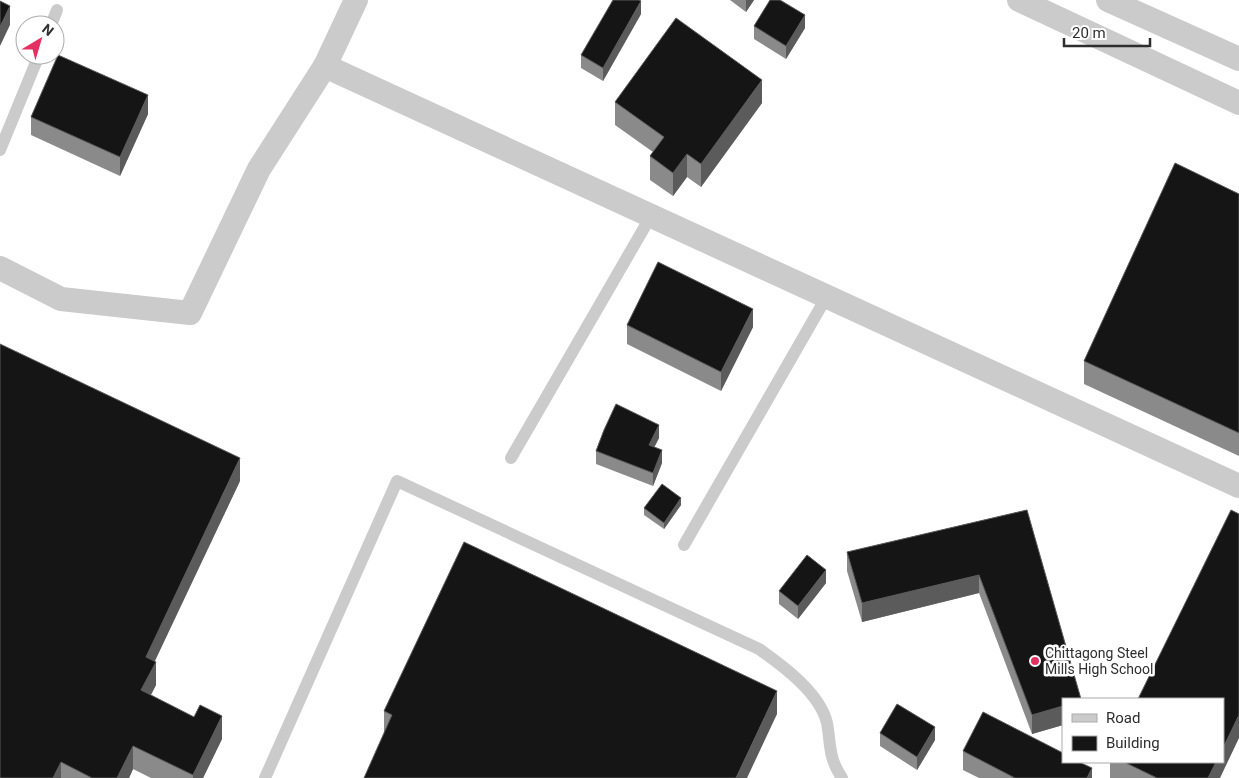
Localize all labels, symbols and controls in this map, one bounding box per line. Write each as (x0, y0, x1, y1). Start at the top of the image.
north arrow (15, 15, 65, 65)
scale bar (1064, 15, 1150, 47)
text: N (39, 20, 57, 39)
text: 20 m (1072, 24, 1106, 42)
place label: Chittagong Steel Mills High School (1045, 645, 1153, 677)
marker: Chittagong Steel Mills High School (1029, 655, 1041, 667)
legend (1062, 698, 1224, 763)
text: Road (1106, 709, 1140, 727)
text: Building (1106, 734, 1160, 752)

